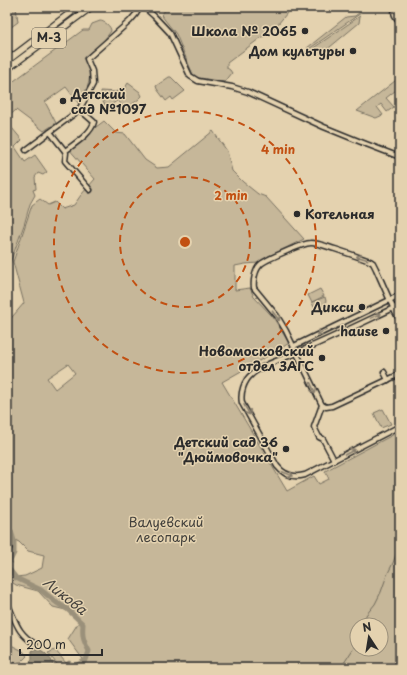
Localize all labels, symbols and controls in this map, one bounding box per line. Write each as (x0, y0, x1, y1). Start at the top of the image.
place label: Школа № 2065 (191, 21, 297, 40)
marker: Школа № 2065 (300, 26, 310, 36)
road number: М-3 (32, 28, 66, 48)
place label: Дом культуры (248, 41, 345, 60)
marker: Дом культуры (348, 46, 358, 56)
place label: Детский сад №1097 (70, 84, 147, 118)
marker: Детский сад №1097 (58, 96, 68, 106)
text: 4 min (261, 140, 295, 158)
text: 2 min (214, 186, 248, 204)
place label: Котельная (305, 204, 375, 223)
marker: Котельная (292, 209, 302, 219)
centre of rings (178, 235, 192, 249)
one-way arrow (356, 254, 368, 262)
place label: Дикси (311, 297, 354, 316)
marker: Дикси (357, 302, 367, 312)
one-way arrow (272, 310, 280, 321)
one-way arrow (369, 312, 381, 319)
place label: hause (340, 321, 378, 340)
marker: hause (381, 326, 391, 336)
one-way arrow (316, 329, 328, 336)
place label: Новомосковский отдел ЗАГС (199, 341, 314, 375)
marker: Новомосковский отдел ЗАГС (317, 353, 327, 363)
one-way arrow (310, 382, 317, 394)
one-way arrow (243, 404, 251, 416)
place label: Детский сад 36 "Дюймовочка" (173, 432, 278, 466)
marker: Детский сад 36 "Дюймовочка" (281, 444, 291, 454)
one-way arrow (344, 447, 356, 455)
one-way arrow (282, 470, 294, 478)
park label: Валуевский лесопарк (129, 512, 203, 546)
water label: Ликова (39, 572, 93, 620)
north arrow (349, 617, 389, 657)
text: N (361, 617, 373, 636)
scale bar (20, 631, 102, 657)
text: 200 m (26, 635, 66, 653)

